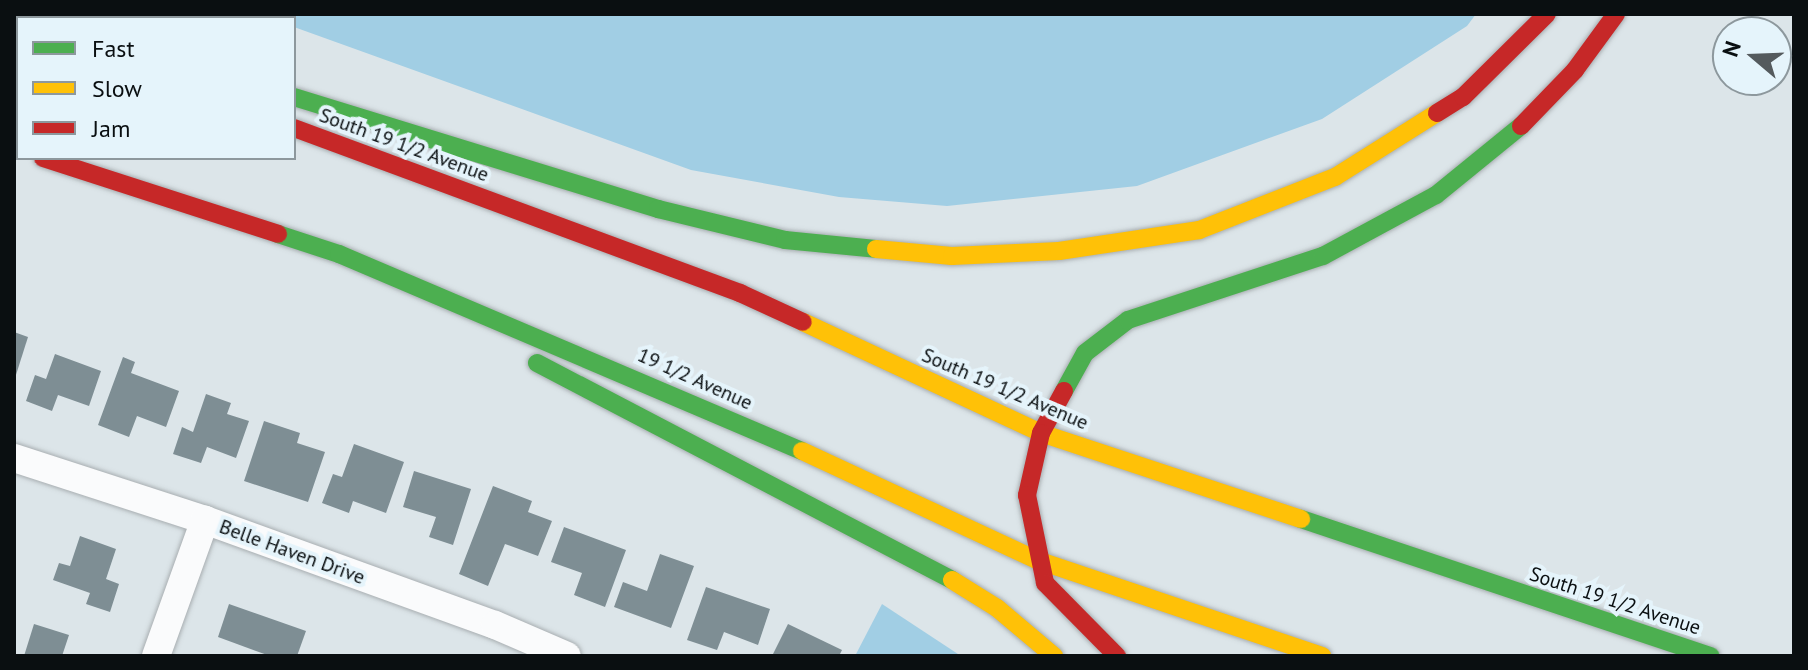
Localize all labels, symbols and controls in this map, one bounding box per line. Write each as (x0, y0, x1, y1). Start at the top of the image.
legend (16, 16, 296, 160)
north arrow (1712, 16, 1792, 96)
text: Fast (92, 33, 135, 64)
text: N (1716, 37, 1747, 60)
text: Slow (92, 73, 142, 104)
street label: South 19 1/2 Avenue (316, 103, 492, 187)
text: Jam (92, 113, 130, 144)
street label: 19 1/2 Avenue (634, 343, 756, 415)
street label: South 19 1/2 Avenue (918, 343, 1092, 435)
street label: Belle Haven Drive (216, 515, 368, 589)
street label: South 19 1/2 Avenue (1526, 562, 1704, 640)

